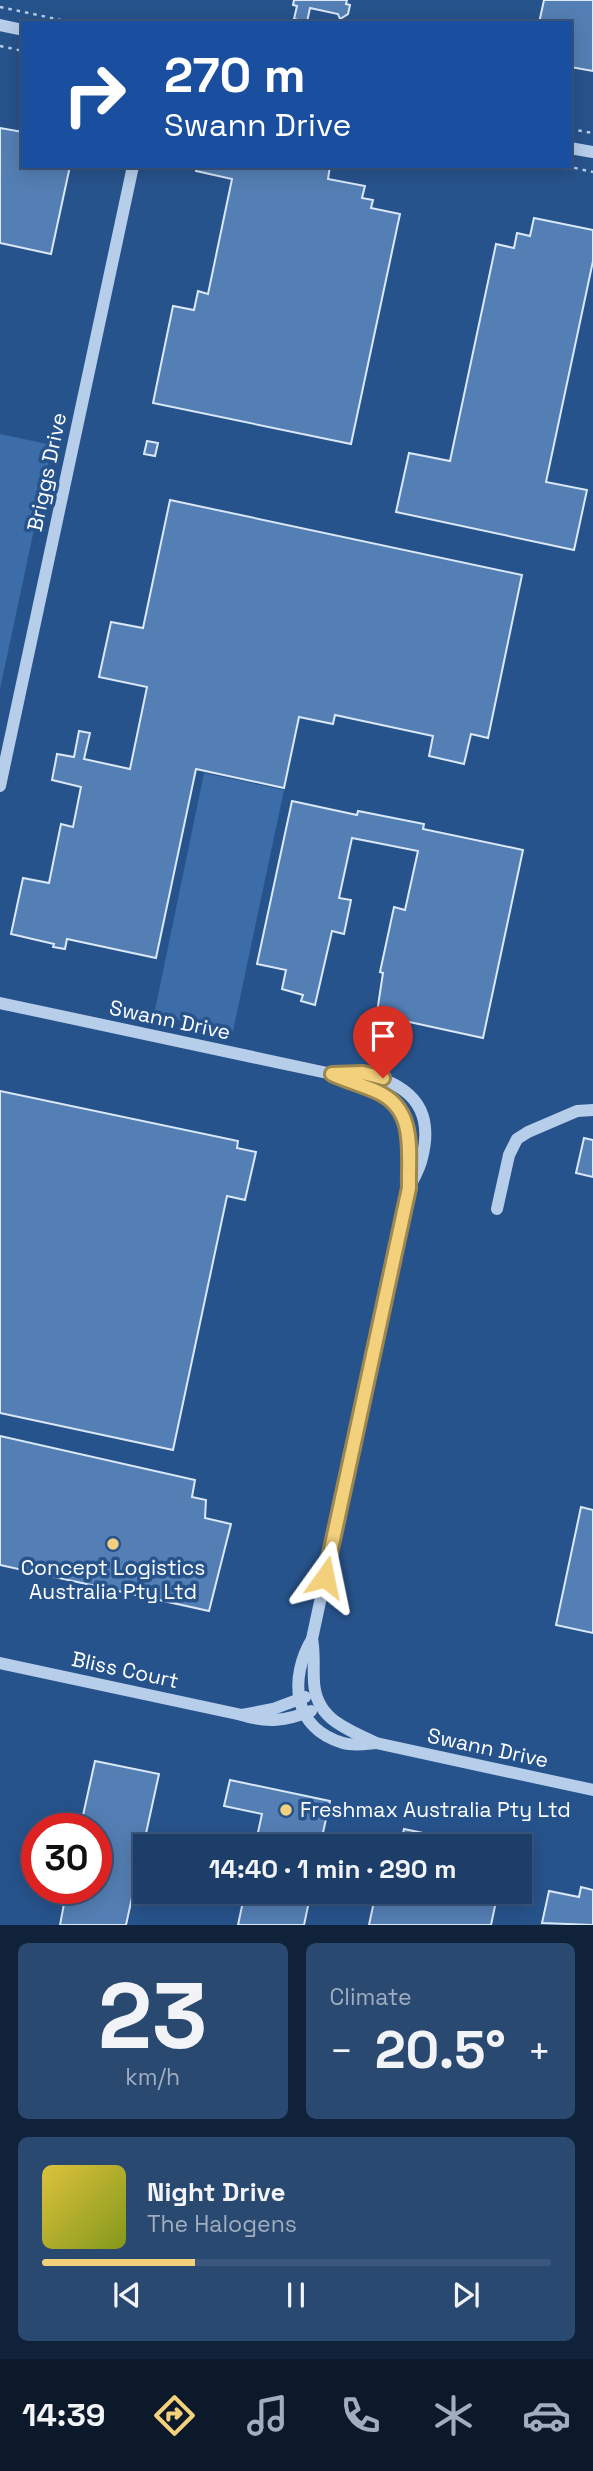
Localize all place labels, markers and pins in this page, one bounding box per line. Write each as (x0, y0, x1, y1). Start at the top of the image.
pin (353, 1006, 413, 1078)
marker: Concept Logistics Australia Pty Ltd (105, 1536, 121, 1552)
place label: Concept Logistics Australia Pty Ltd (21, 1554, 205, 1605)
place label: Freshmax Australia Pty Ltd (300, 1796, 571, 1823)
marker: Freshmax Australia Pty Ltd (278, 1802, 294, 1818)

